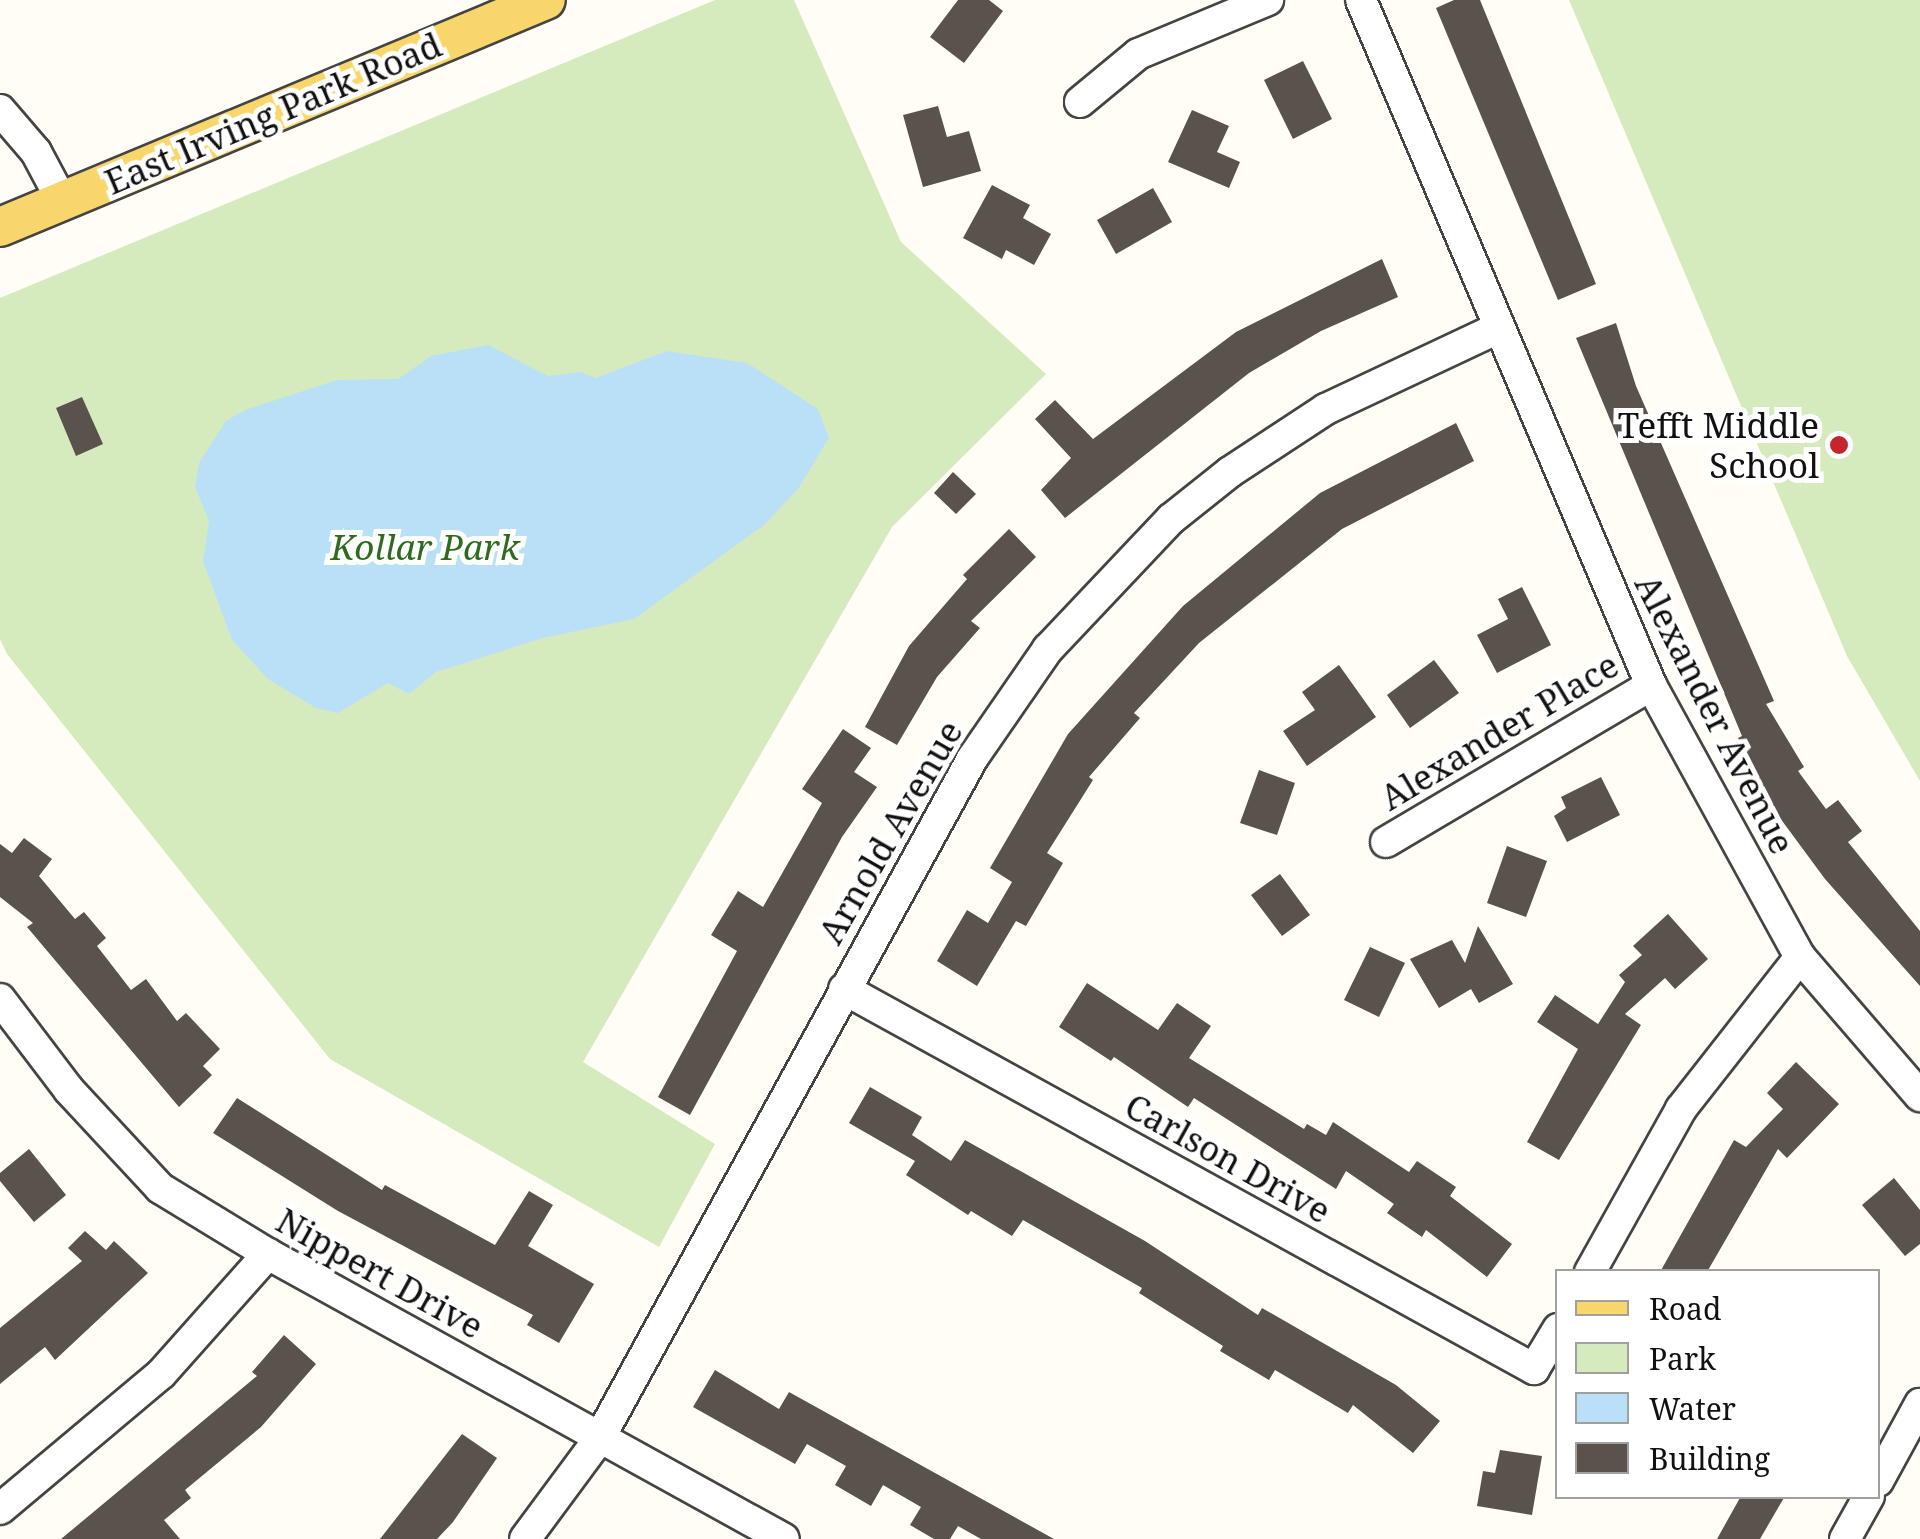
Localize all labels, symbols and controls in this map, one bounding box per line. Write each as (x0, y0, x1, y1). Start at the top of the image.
street label: East Irving Park Road (99, 23, 447, 203)
place label: Tefft Middle School (1618, 404, 1819, 486)
marker: Tefft Middle School (1828, 434, 1850, 456)
park label: Kollar Park (330, 526, 520, 568)
street label: Alexander Avenue (1626, 567, 1804, 861)
street label: Alexander Place (1372, 643, 1626, 819)
street label: Arnold Avenue (809, 713, 971, 951)
street label: Carlson Drive (1118, 1084, 1338, 1232)
street label: Nippert Drive (269, 1199, 491, 1347)
legend (1555, 1269, 1880, 1499)
text: Road (1649, 1288, 1721, 1329)
text: Park (1649, 1338, 1716, 1379)
text: Water (1649, 1388, 1736, 1429)
text: Building (1649, 1438, 1770, 1479)

